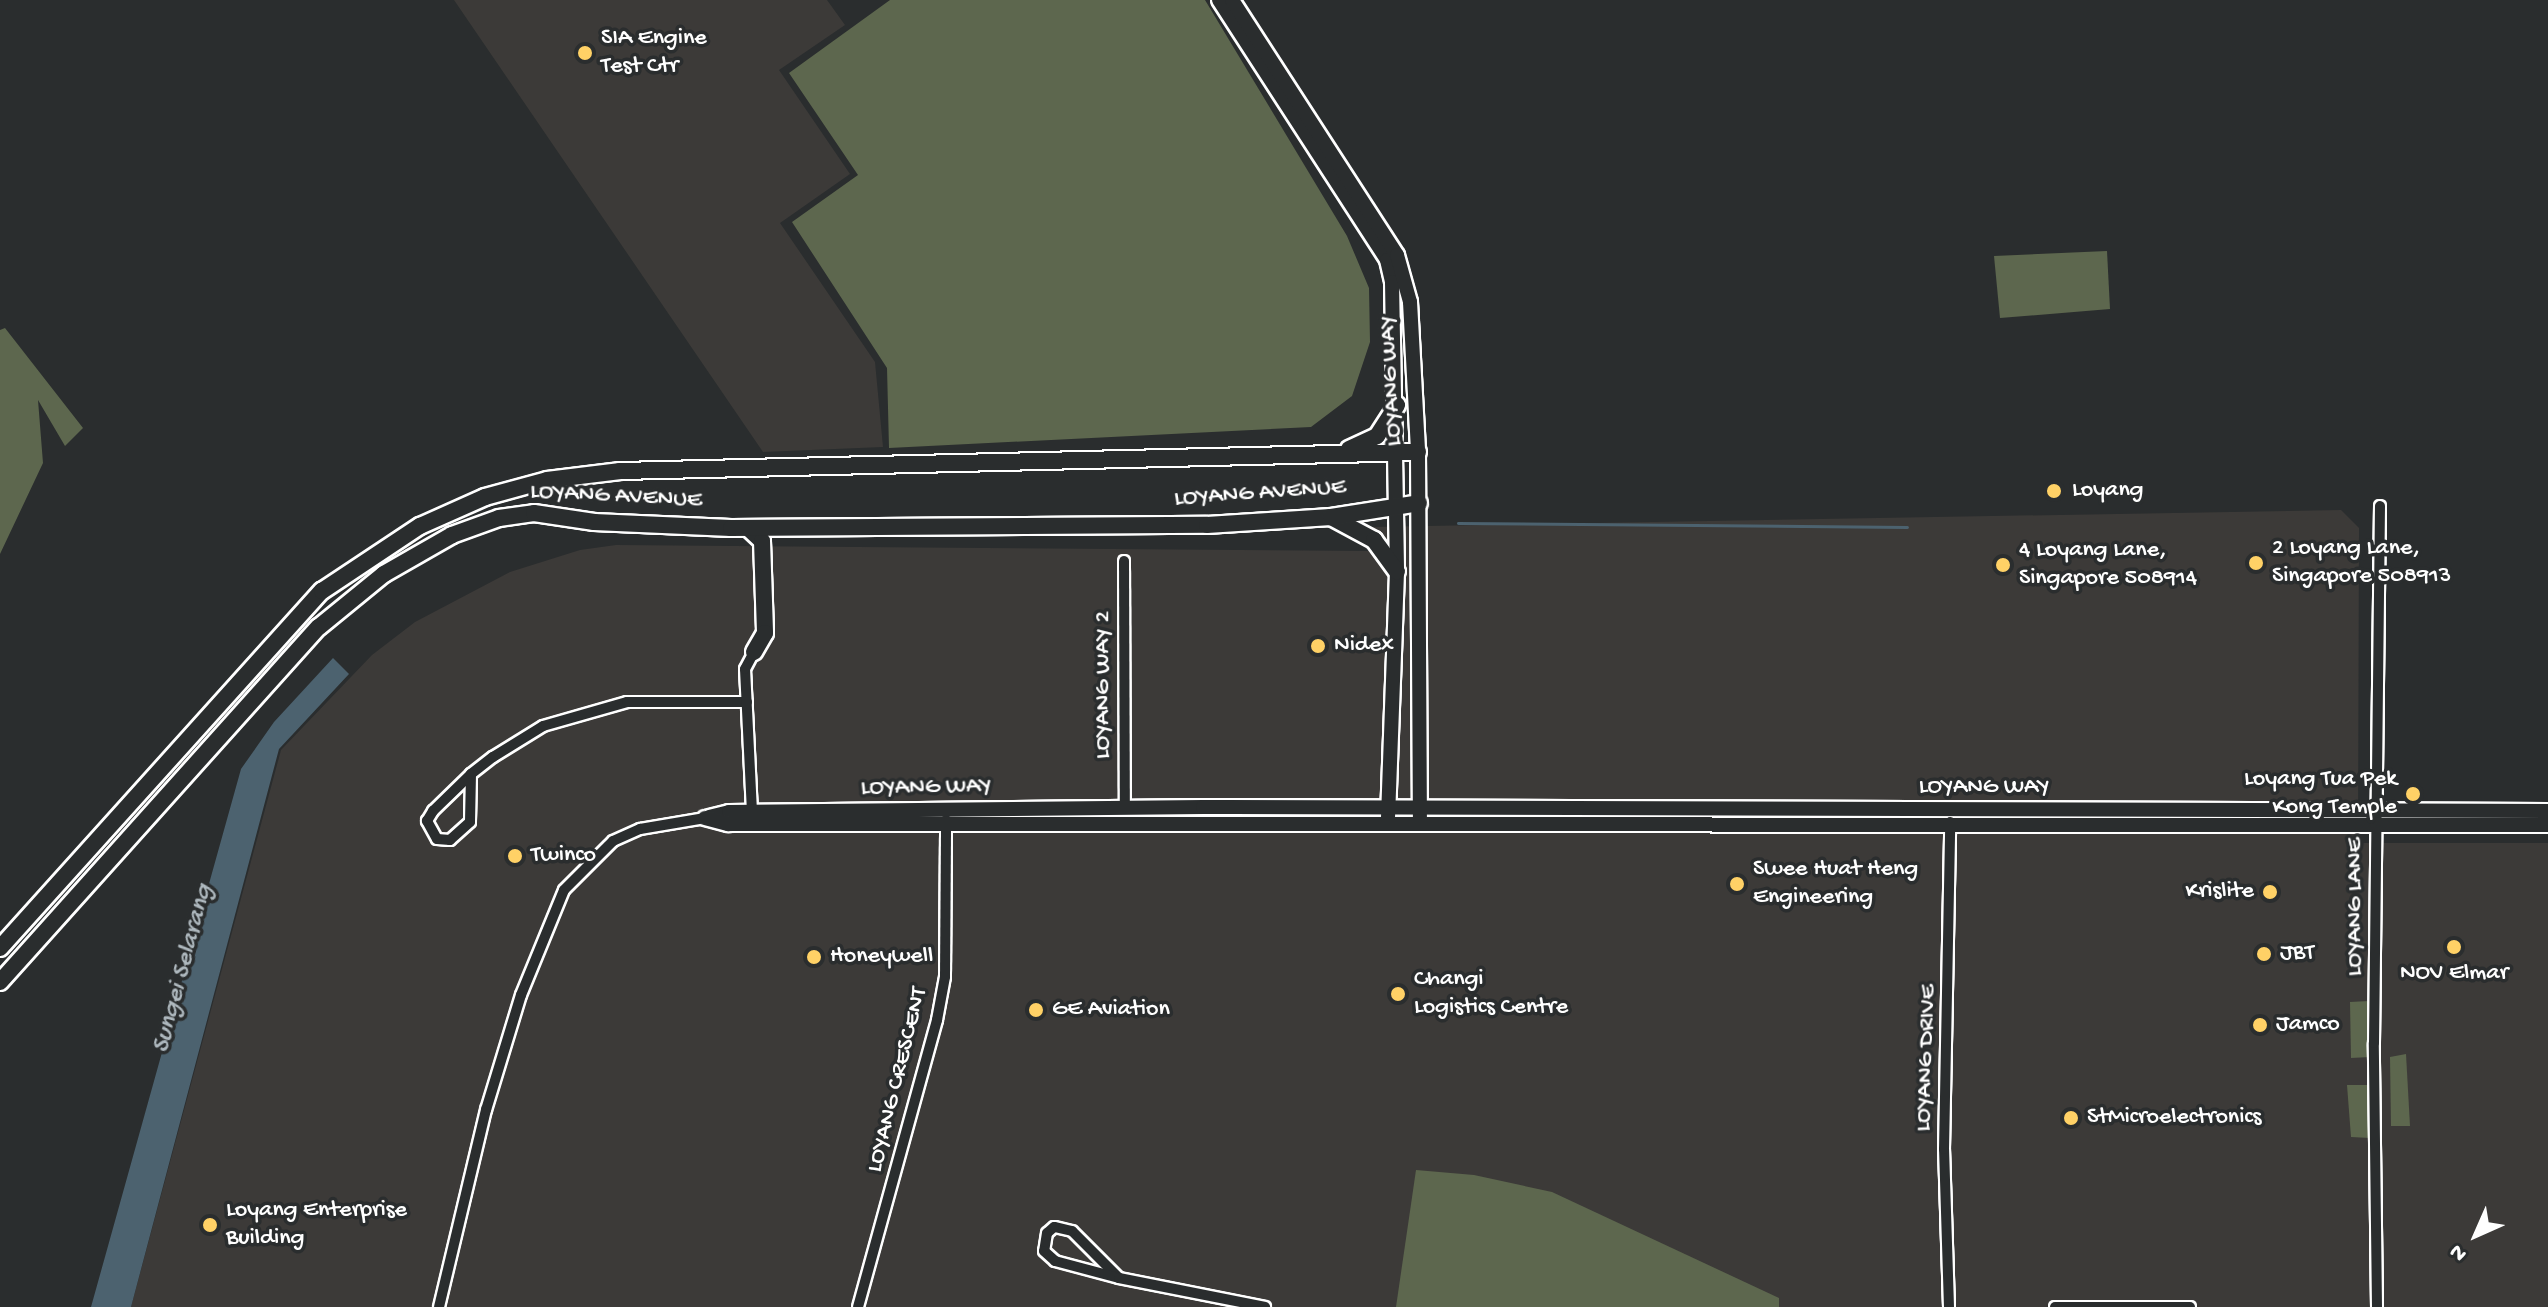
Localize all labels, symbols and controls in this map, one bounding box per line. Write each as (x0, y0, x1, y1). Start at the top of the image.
place label: SIA Engine Test Ctr (601, 25, 707, 81)
marker: SIA Engine Test Ctr (576, 44, 594, 62)
street label: LOYANG WAY (1374, 315, 1410, 447)
street label: LOYANG AVENUE (1173, 474, 1347, 514)
place label: Loyang (2072, 477, 2143, 505)
street label: LOYANG AVENUE (529, 478, 703, 516)
marker: Loyang (2043, 480, 2065, 502)
place label: 2 Loyang Lane, Singapore 508913 (2272, 535, 2451, 591)
place label: 4 Loyang Lane, Singapore 508914 (2019, 537, 2197, 593)
marker: 2 Loyang Lane, Singapore 508913 (2247, 554, 2265, 572)
marker: 4 Loyang Lane, Singapore 508914 (1994, 556, 2012, 574)
street label: LOYANG WAY 2 (1090, 611, 1118, 759)
place label: Nidex (1334, 632, 1394, 660)
marker: Nidex (1309, 637, 1327, 655)
place label: Loyang Tua Pek Kong Temple (2244, 766, 2397, 822)
street label: LOYANG WAY (860, 772, 992, 804)
street label: LOYANG WAY (1919, 774, 2049, 802)
marker: Loyang Tua Pek Kong Temple (2404, 785, 2422, 803)
street label: LOYANG LANE (2342, 838, 2370, 976)
place label: Twinco (531, 842, 596, 870)
marker: Twinco (506, 847, 524, 865)
place label: Swee Huat Heng Engineering (1753, 856, 1918, 912)
marker: Swee Huat Heng Engineering (1728, 875, 1746, 893)
place label: Krislite (2186, 878, 2254, 906)
water label: Sungei Selarang (147, 881, 221, 1057)
marker: Krislite (2261, 883, 2279, 901)
marker: NOV Elmar (2445, 938, 2463, 956)
place label: JBT (2280, 940, 2314, 968)
place label: Honeywell (830, 943, 933, 971)
marker: JBT (2255, 945, 2273, 963)
marker: Honeywell (805, 948, 823, 966)
place label: NOV Elmar (2400, 960, 2508, 988)
place label: Changi Logistics Centre (1414, 966, 1568, 1022)
street label: LOYANG DRIVE (1910, 984, 1944, 1132)
street label: LOYANG CRESCENT (861, 985, 935, 1175)
marker: Changi Logistics Centre (1389, 985, 1407, 1003)
place label: GE Aviation (1052, 996, 1170, 1024)
marker: GE Aviation (1027, 1001, 1045, 1019)
place label: Jamco (2276, 1011, 2340, 1039)
marker: Jamco (2251, 1016, 2269, 1034)
place label: StMicroelectronics (2087, 1104, 2261, 1132)
marker: StMicroelectronics (2062, 1109, 2080, 1127)
north arrow (2436, 1195, 2516, 1275)
place label: Loyang Enterprise Building (226, 1197, 407, 1253)
marker: Loyang Enterprise Building (201, 1216, 219, 1234)
text: N (2445, 1238, 2473, 1266)

